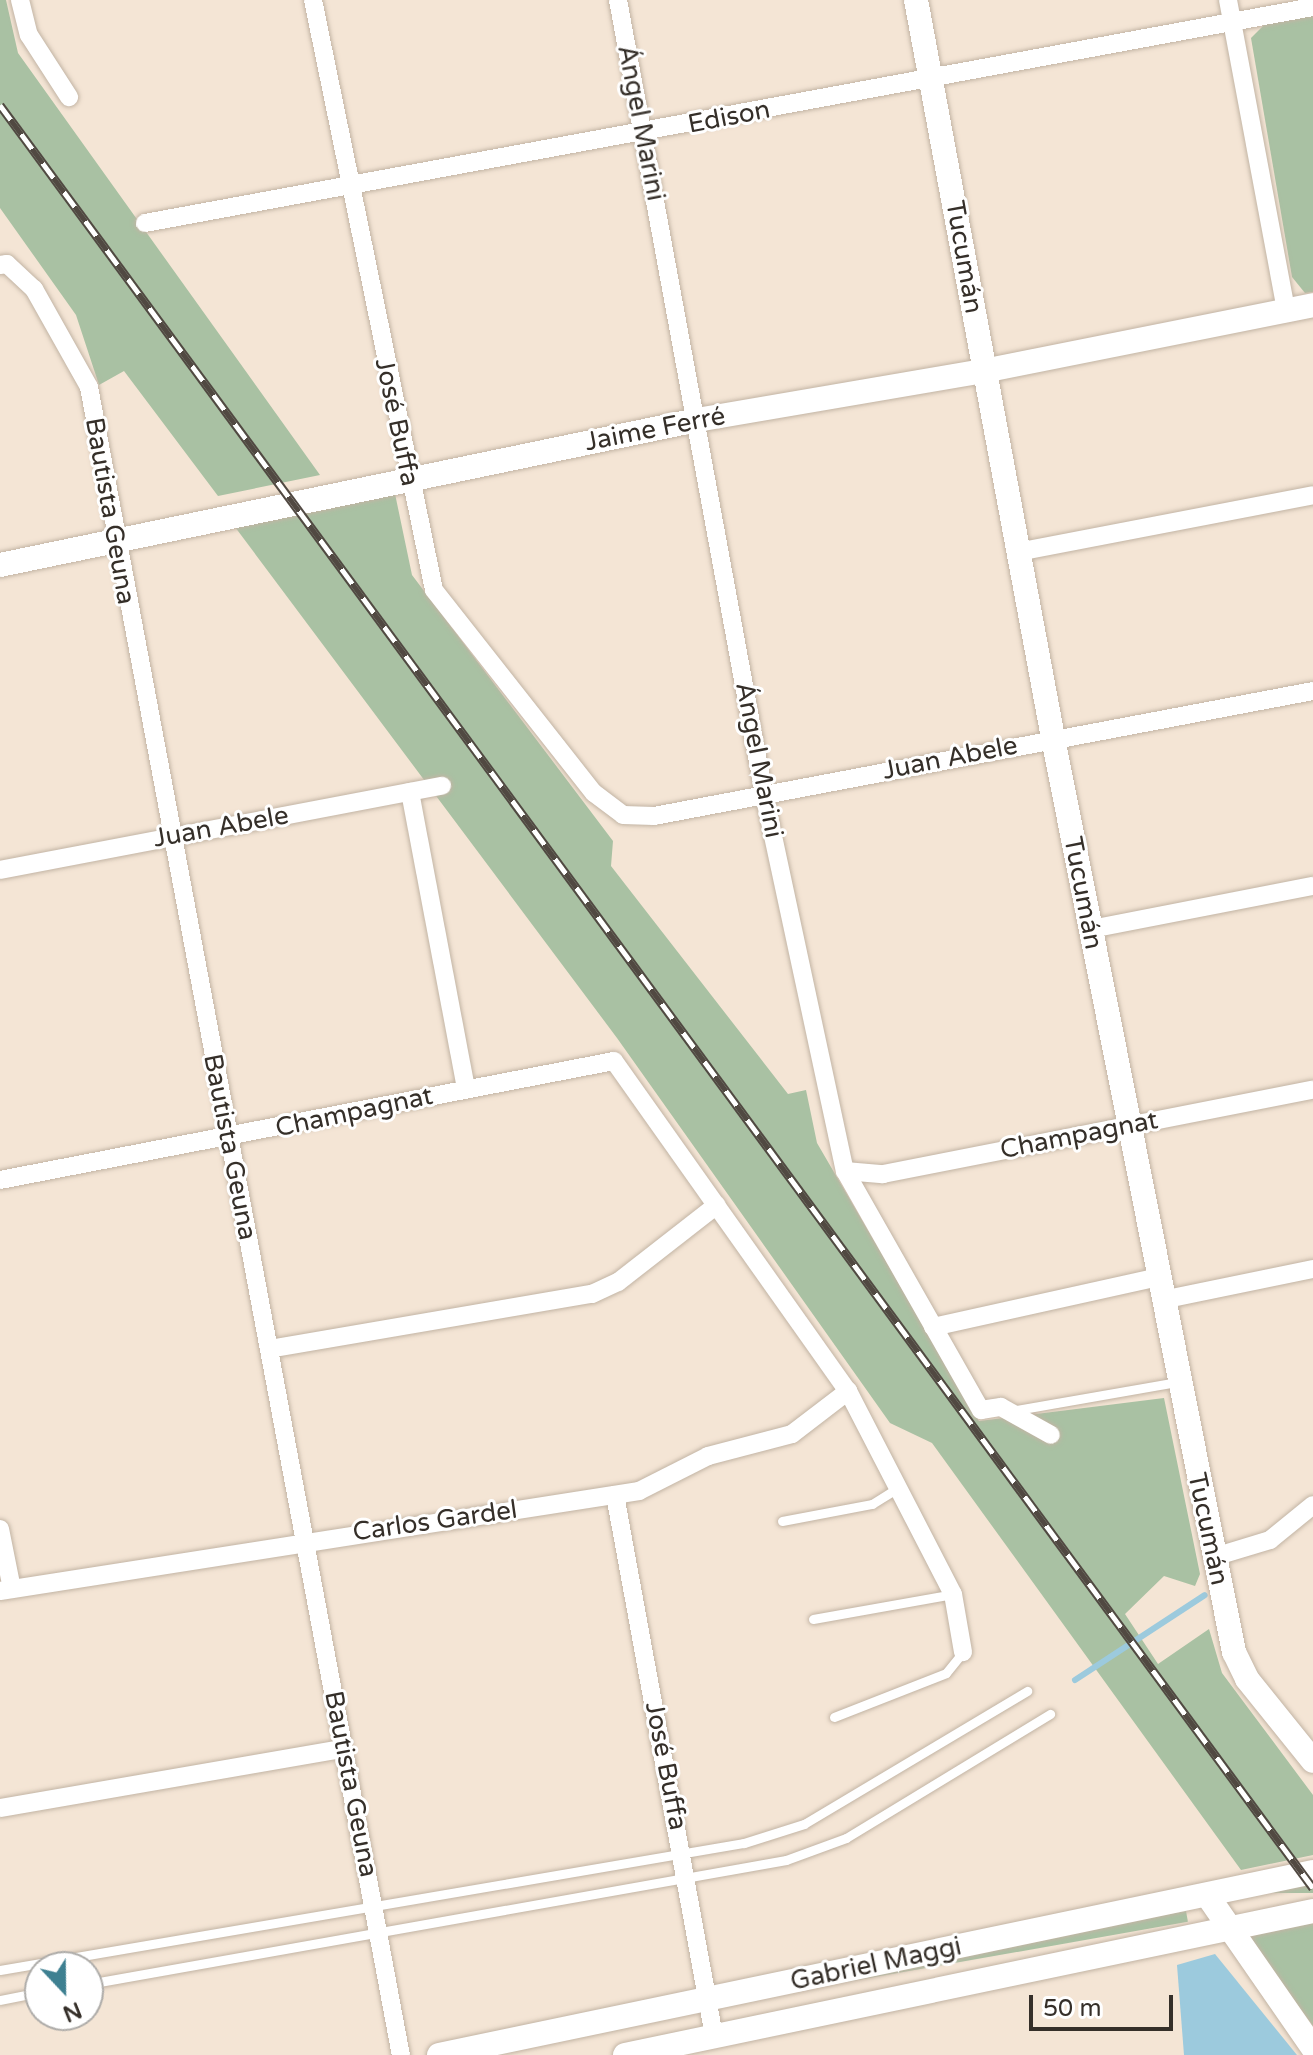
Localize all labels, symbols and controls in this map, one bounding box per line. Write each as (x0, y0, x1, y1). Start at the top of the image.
street label: Ángel Marini (611, 43, 671, 203)
street label: Edison (685, 94, 773, 140)
street label: Tucumán (939, 198, 989, 316)
street label: José Buffa (368, 355, 426, 489)
street label: Jaime Ferré (582, 400, 728, 458)
street label: Bautista Geuna (78, 415, 142, 607)
street label: Ángel Marini (729, 680, 789, 840)
street label: Juan Abele (880, 730, 1020, 786)
street label: Juan Abele (151, 800, 291, 854)
street label: Tucumán (1057, 834, 1109, 952)
street label: Bautista Geuna (197, 1051, 263, 1243)
street label: Champagnat (273, 1080, 435, 1144)
street label: Champagnat (998, 1104, 1160, 1166)
street label: Tucumán (1181, 1470, 1235, 1588)
street label: Carlos Gardel (351, 1494, 519, 1548)
street label: Bautista Geuna (318, 1688, 384, 1880)
street label: José Buffa (638, 1699, 694, 1833)
street label: Gabriel Maggi (788, 1931, 964, 1997)
north arrow (24, 1951, 104, 2031)
scale bar (1033, 1979, 1177, 2029)
text: 50 m (1043, 1994, 1101, 2023)
text: N (59, 1996, 85, 2027)

